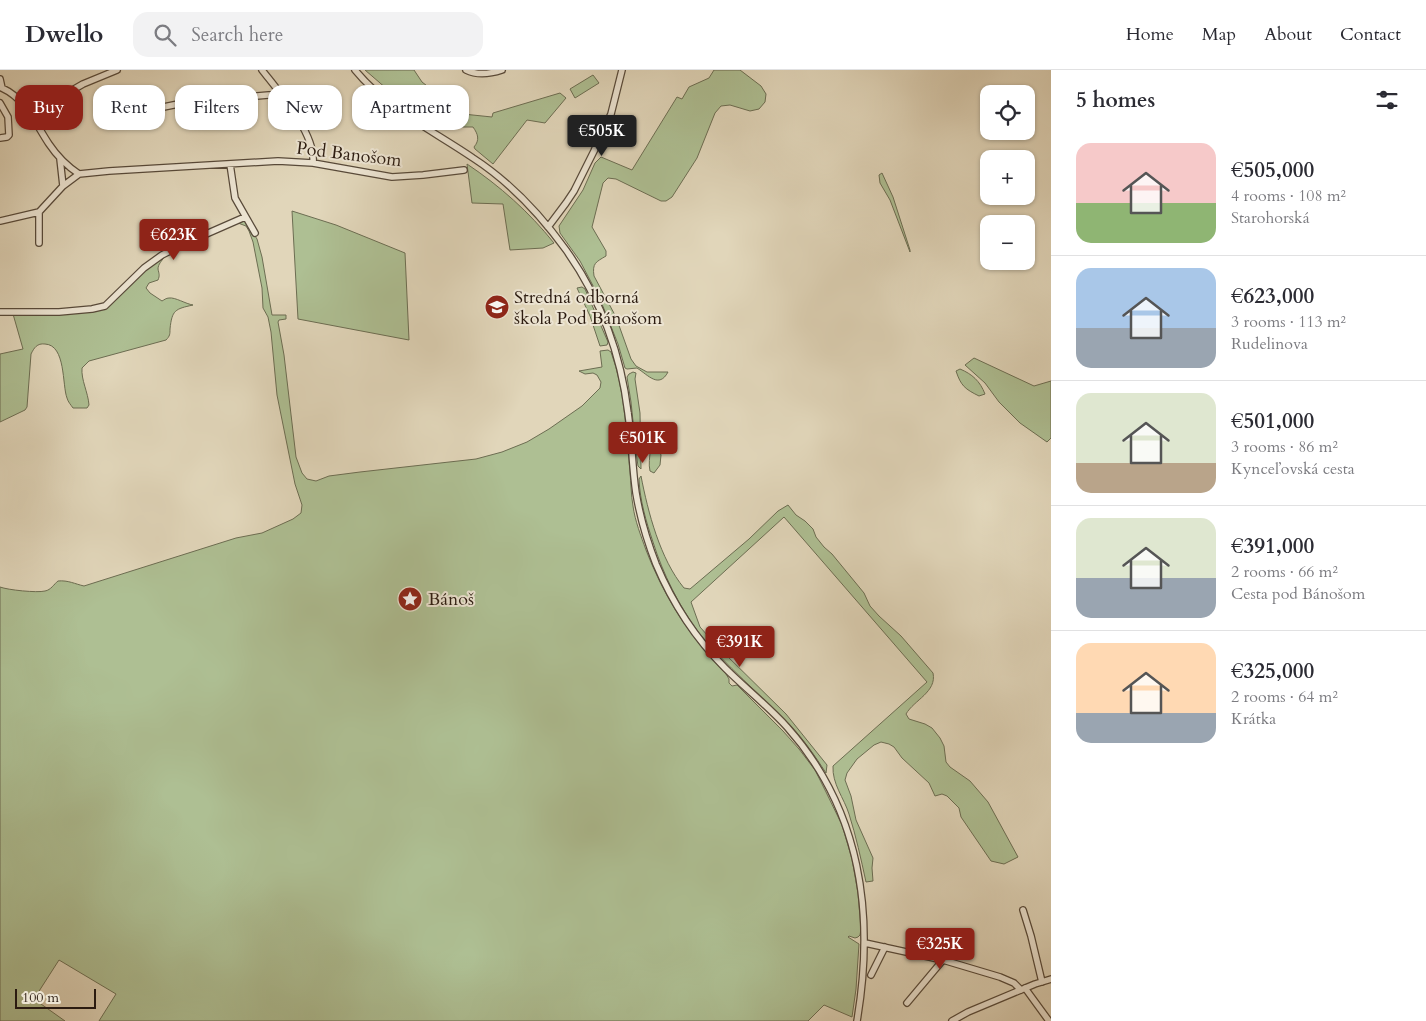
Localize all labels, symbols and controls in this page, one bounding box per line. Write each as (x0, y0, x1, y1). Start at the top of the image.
search box (133, 12, 483, 57)
text: Dwello (25, 18, 103, 51)
icon: search (151, 21, 179, 49)
text: Search here (191, 22, 283, 48)
text: Home (1126, 22, 1174, 47)
text: Map (1202, 22, 1236, 47)
text: About (1264, 22, 1312, 47)
text: Contact (1340, 22, 1401, 47)
chip: Buy (15, 85, 83, 130)
chip: Rent (93, 85, 165, 130)
chip: Filters (175, 85, 258, 130)
chip: New (268, 85, 342, 130)
chip: Apartment (352, 85, 469, 130)
map controls (980, 85, 1035, 270)
button: locate (980, 85, 1035, 140)
text: 5 homes (1076, 86, 1155, 115)
icon: filters (1373, 86, 1401, 114)
pin: €505K (567, 114, 637, 157)
text: €505K (578, 120, 626, 142)
street label: Pod Banošom (295, 136, 404, 173)
button: + (980, 150, 1035, 205)
text: €505,000 (1231, 156, 1314, 185)
icon: home (1116, 163, 1176, 223)
text: 4 rooms · 108 m² (1231, 185, 1346, 207)
text: Starohorská (1231, 207, 1310, 229)
button: − (980, 215, 1035, 270)
pin: €623K (139, 218, 209, 261)
text: €623K (150, 224, 198, 246)
text: €623,000 (1231, 282, 1314, 311)
place label: Stredná odborná škola Pod Bánošom (514, 285, 663, 331)
icon: home (1116, 288, 1176, 348)
school or university icon: Stredná odborná škola Pod Bánošom (484, 294, 510, 320)
text: 3 rooms · 113 m² (1231, 311, 1346, 333)
text: Rudelinova (1231, 333, 1308, 355)
text: €501,000 (1231, 407, 1314, 436)
icon: home (1116, 413, 1176, 473)
pin: €501K (608, 422, 678, 464)
text: €501K (619, 427, 667, 449)
text: 3 rooms · 86 m² (1231, 436, 1338, 458)
text: Kynceľovská cesta (1231, 458, 1355, 480)
text: €391,000 (1231, 532, 1314, 561)
icon: home (1116, 538, 1176, 598)
text: 2 rooms · 66 m² (1231, 561, 1338, 583)
text: Cesta pod Bánošom (1231, 583, 1365, 605)
place icon: Bánoš (397, 586, 423, 612)
place label: Bánoš (428, 587, 474, 612)
pin: €391K (705, 626, 775, 668)
text: €391K (716, 631, 764, 653)
text: €325,000 (1231, 657, 1314, 686)
icon: home (1116, 663, 1176, 723)
text: 2 rooms · 64 m² (1231, 686, 1338, 708)
text: Krátka (1231, 708, 1276, 730)
pin: €325K (905, 928, 975, 970)
text: €325K (916, 933, 964, 955)
scale bar (15, 986, 96, 1009)
text: 100 m (22, 988, 59, 1007)

